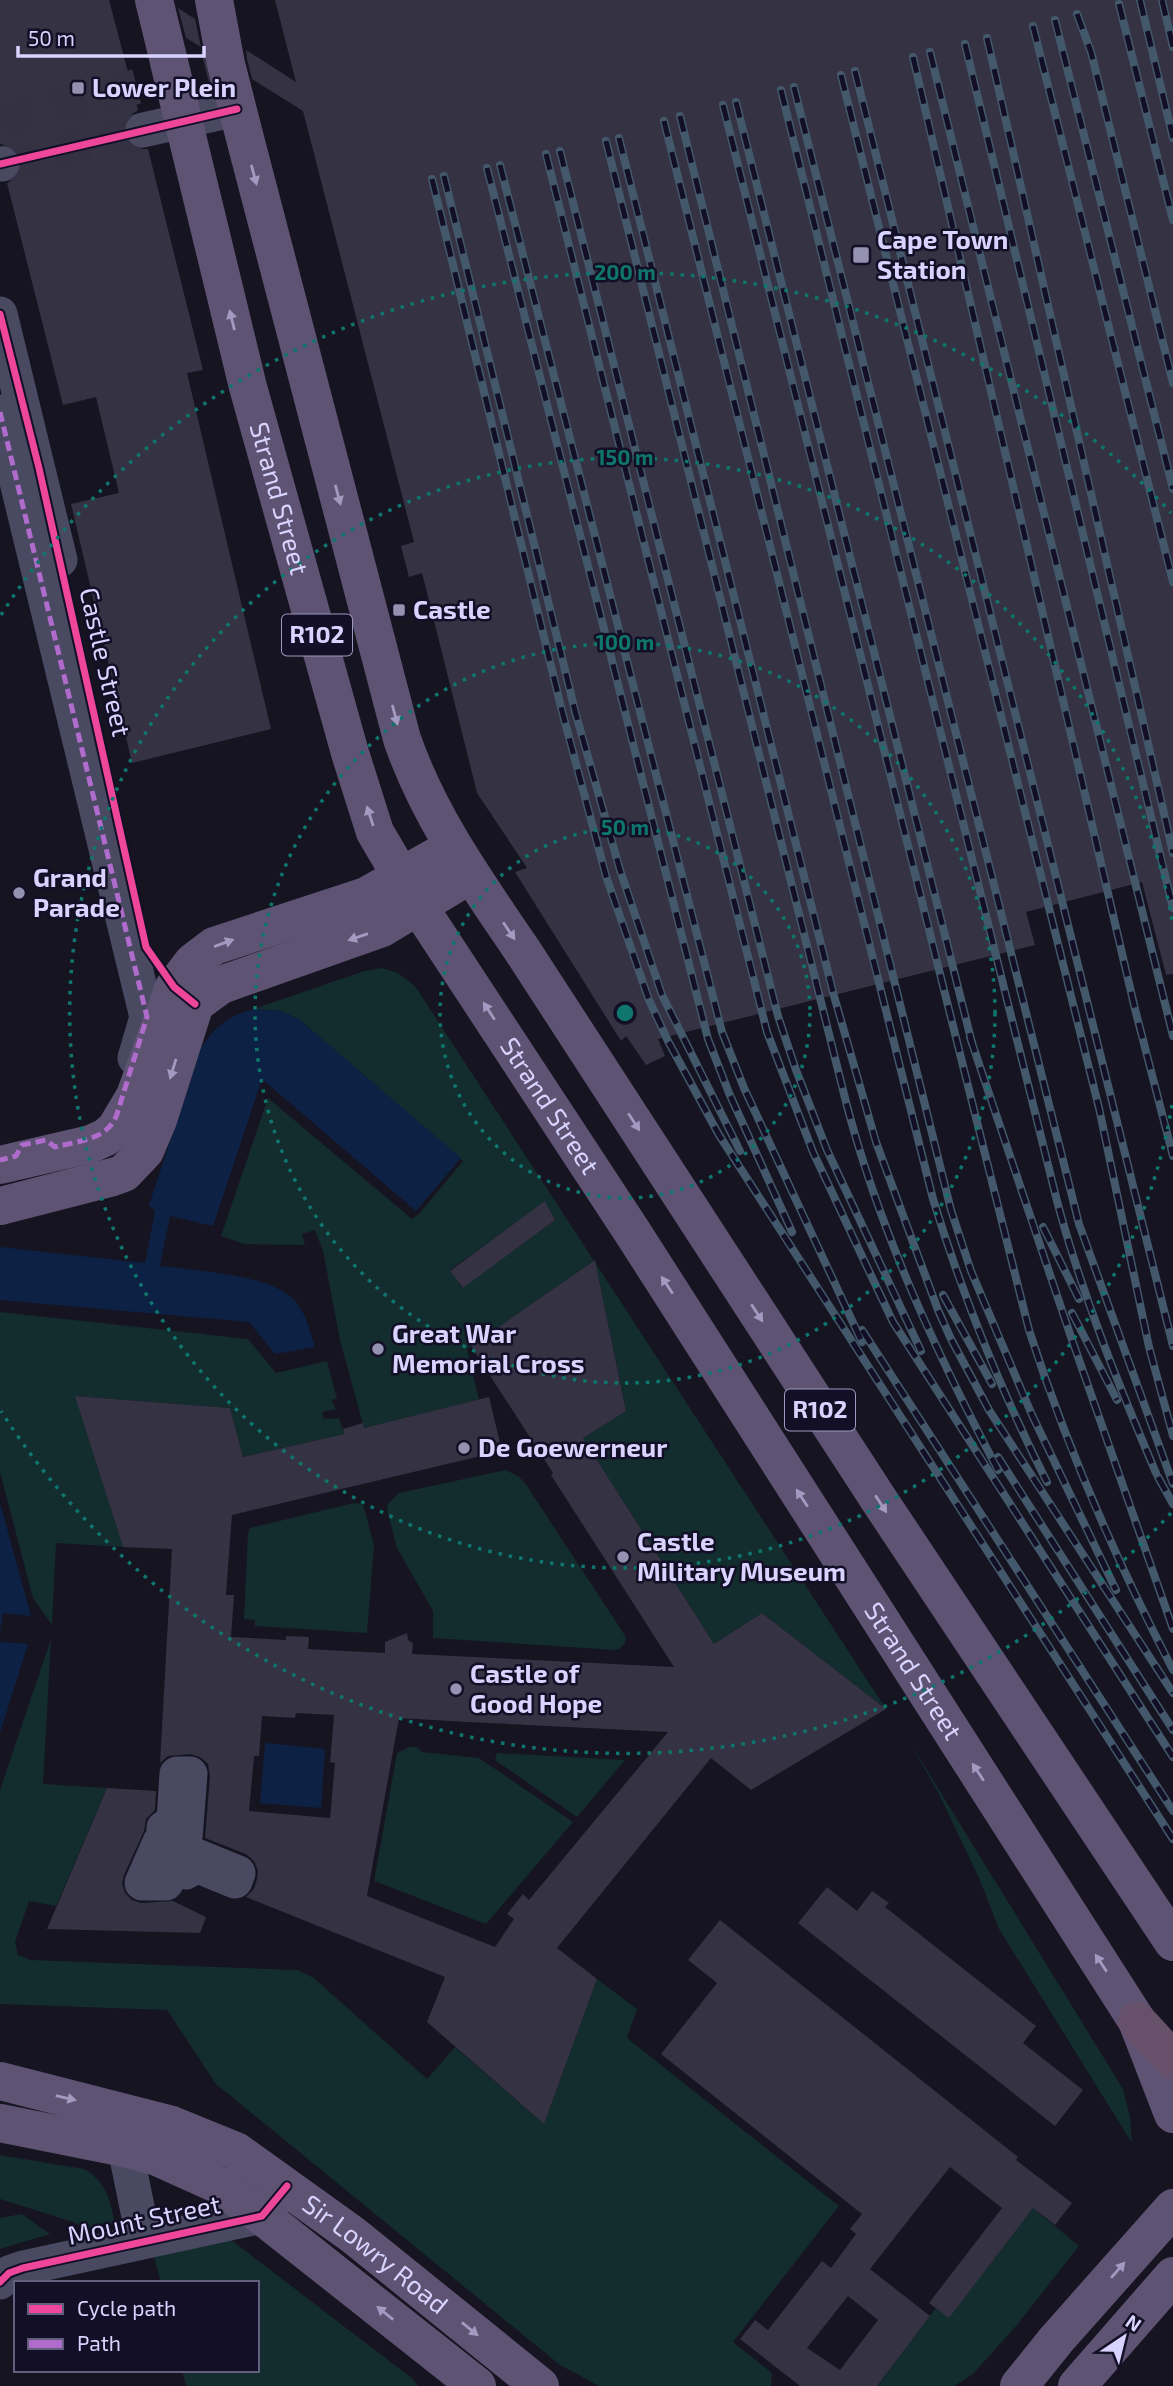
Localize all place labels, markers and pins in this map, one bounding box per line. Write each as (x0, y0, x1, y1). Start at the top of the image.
place label: Lower Plein (92, 71, 236, 102)
marker: Lower Plein (70, 80, 86, 96)
place label: Cape Town Station (877, 223, 1008, 284)
marker: Cape Town Station (851, 245, 871, 265)
place label: Castle (413, 593, 491, 624)
marker: Castle (391, 602, 407, 618)
place label: Grand Parade (33, 861, 120, 922)
marker: Grand Parade (11, 885, 27, 901)
centre of rings (613, 1001, 637, 1025)
place label: Great War Memorial Cross (392, 1317, 585, 1378)
marker: Great War Memorial Cross (370, 1341, 386, 1357)
place label: De Goewerneur (478, 1431, 667, 1462)
marker: De Goewerneur (456, 1440, 472, 1456)
place label: Castle Military Museum (637, 1525, 846, 1587)
marker: Castle Military Museum (615, 1549, 631, 1565)
place label: Castle of Good Hope (470, 1657, 602, 1718)
marker: Castle of Good Hope (448, 1681, 464, 1697)

